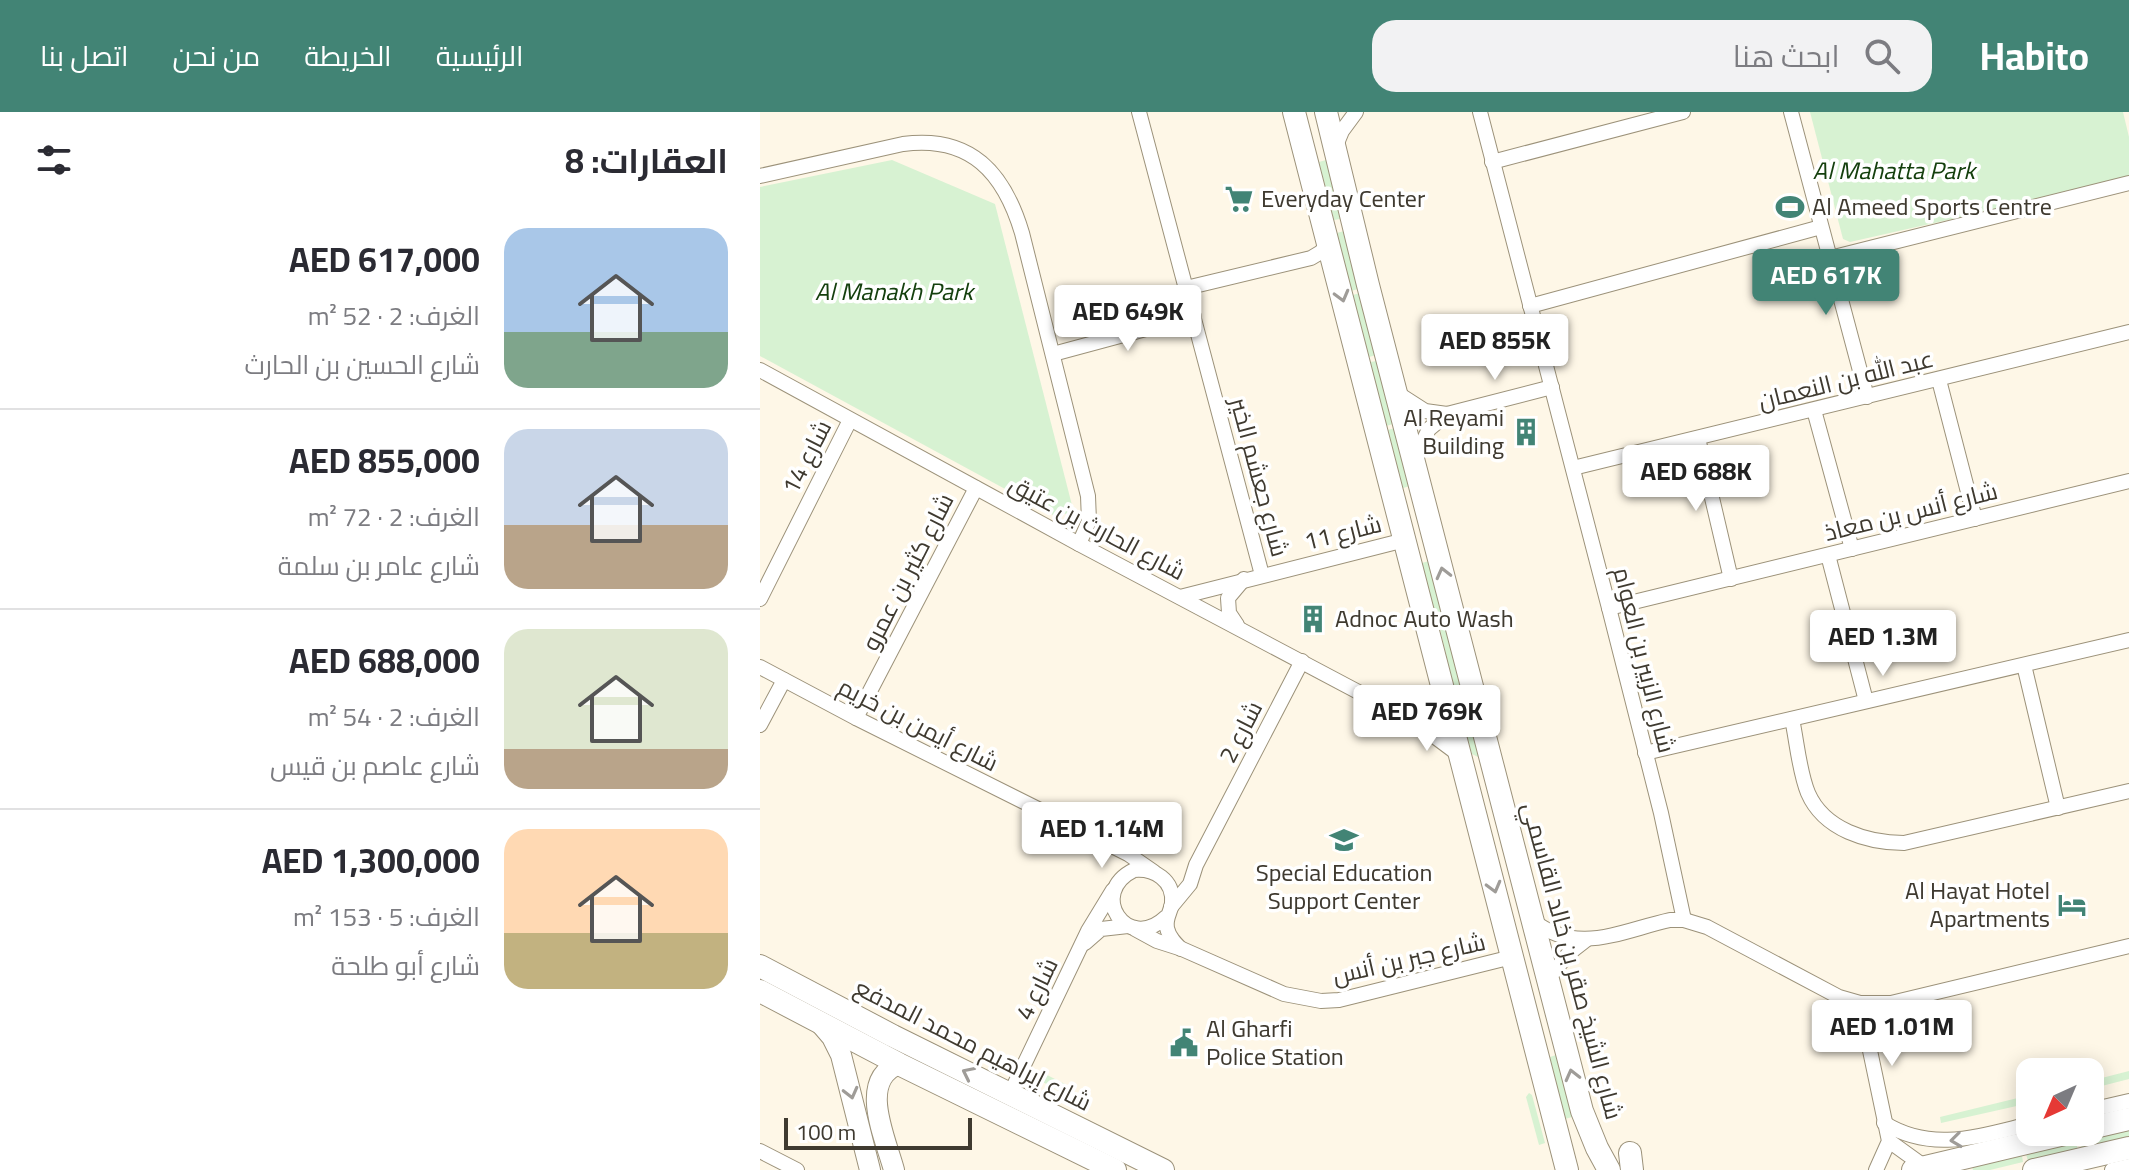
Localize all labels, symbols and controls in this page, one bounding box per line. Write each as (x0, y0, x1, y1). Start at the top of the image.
search box (1372, 20, 1932, 92)
text: Habito (1980, 20, 2089, 92)
text: ابحث هنا (1733, 28, 1840, 84)
text: اتصل بنا (40, 30, 129, 82)
text: من نحن (173, 30, 260, 82)
text: الخريطة (304, 30, 392, 82)
text: الرئيسية (436, 30, 523, 82)
icon: search (1860, 34, 1904, 78)
text: العقارات: 8 (565, 129, 728, 192)
icon: filters (32, 138, 76, 182)
park label: Al Mahatta Park (1813, 148, 1978, 193)
place label: Everyday Center (1261, 176, 1425, 221)
supermarket icon: Everyday Center (1224, 184, 1254, 214)
place label: Al Ameed Sports Centre (1812, 184, 2052, 229)
sports icon: Al Ameed Sports Centre (1775, 192, 1805, 222)
text: AED 617,000 (289, 228, 480, 291)
pin: AED 617K (1743, 249, 1909, 317)
text: AED 617K (1770, 250, 1882, 299)
icon: home (568, 260, 664, 356)
park label: Al Manakh Park (815, 269, 975, 314)
pin: AED 649K (1045, 285, 1211, 353)
text: AED 649K (1072, 286, 1184, 335)
one-way arrow (1332, 289, 1349, 302)
text: الغرف: 2 · 52 m² (308, 291, 480, 340)
pin: AED 855K (1412, 314, 1578, 382)
text: AED 855K (1439, 315, 1551, 364)
street label: عبد الله بن النعمان (1753, 336, 1938, 423)
text: شارع الحسين بن الحارث (244, 340, 480, 389)
street label: شارع جعشم الخير (1216, 390, 1302, 562)
place label: Al Reyami Building (1403, 395, 1504, 468)
street label: شارع 14 (769, 412, 844, 502)
building icon: Al Reyami Building (1511, 417, 1541, 447)
text: AED 855,000 (289, 429, 480, 492)
pin: AED 688K (1613, 445, 1779, 513)
text: AED 688K (1640, 446, 1752, 495)
icon: home (568, 461, 664, 557)
street label: شارع الحارث بن عتيق (1000, 462, 1194, 593)
street label: شارع أنس بن معاذ (1819, 468, 2003, 555)
street label: شارع كثير بن عمرو (848, 485, 967, 659)
text: الغرف: 2 · 72 m² (308, 492, 480, 541)
street label: شارع 11 (1299, 501, 1386, 564)
text: شارع عامر بن سلمة (278, 541, 480, 590)
street label: شارع الزبير بن العوام (1600, 562, 1689, 758)
one-way arrow (1436, 566, 1453, 580)
place label: Adnoc Auto Wash (1335, 596, 1514, 641)
building icon: Adnoc Auto Wash (1298, 604, 1328, 634)
pin: AED 1.3M (1800, 610, 1966, 678)
text: AED 1.3M (1828, 611, 1938, 660)
text: AED 688,000 (289, 629, 480, 692)
icon: home (568, 661, 664, 757)
street label: شارع أيمن بن خريم (830, 665, 1007, 785)
pin: AED 769K (1344, 685, 1510, 753)
text: AED 769K (1371, 686, 1483, 735)
text: الغرف: 2 · 54 m² (308, 692, 480, 741)
street label: شارع 2 (1206, 692, 1275, 771)
text: شارع عاصم بن قيس (270, 741, 480, 790)
street label: شارع الشيخ صقر بن خالد القاسمي (1508, 797, 1636, 1124)
pin: AED 1.14M (1010, 802, 1194, 870)
text: AED 1.14M (1040, 803, 1164, 852)
school or university icon: Special Education Support Center (1329, 825, 1359, 855)
text: AED 1,300,000 (262, 829, 480, 892)
place label: Special Education Support Center (1256, 850, 1432, 923)
icon: home (568, 861, 664, 957)
place label: Al Hayat Hotel Apartments (1905, 868, 2050, 941)
one-way arrow (1485, 879, 1502, 893)
hotel icon: Al Hayat Hotel Apartments (2057, 890, 2087, 920)
text: الغرف: 5 · 153 m² (293, 892, 480, 941)
street label: شارع جبر بن أنس (1328, 919, 1490, 998)
text: شارع أبو طلحة (331, 941, 480, 990)
street label: شارع 4 (1002, 950, 1071, 1028)
street label: شارع إبراهيم محمد المدفع (846, 965, 1100, 1124)
pin: AED 1.01M (1800, 1000, 1984, 1068)
text: AED 1.01M (1830, 1001, 1954, 1050)
place label: Al Gharfi Police Station (1206, 1006, 1344, 1079)
public building icon: Al Gharfi Police Station (1169, 1028, 1199, 1058)
north arrow (2016, 1058, 2104, 1146)
map controls (2016, 1058, 2104, 1146)
one-way arrow (961, 1067, 976, 1083)
one-way arrow (1565, 1068, 1582, 1082)
one-way arrow (842, 1085, 859, 1099)
text: 100 m (796, 1111, 856, 1153)
scale bar (784, 1114, 972, 1150)
one-way arrow (1949, 1131, 1963, 1148)

